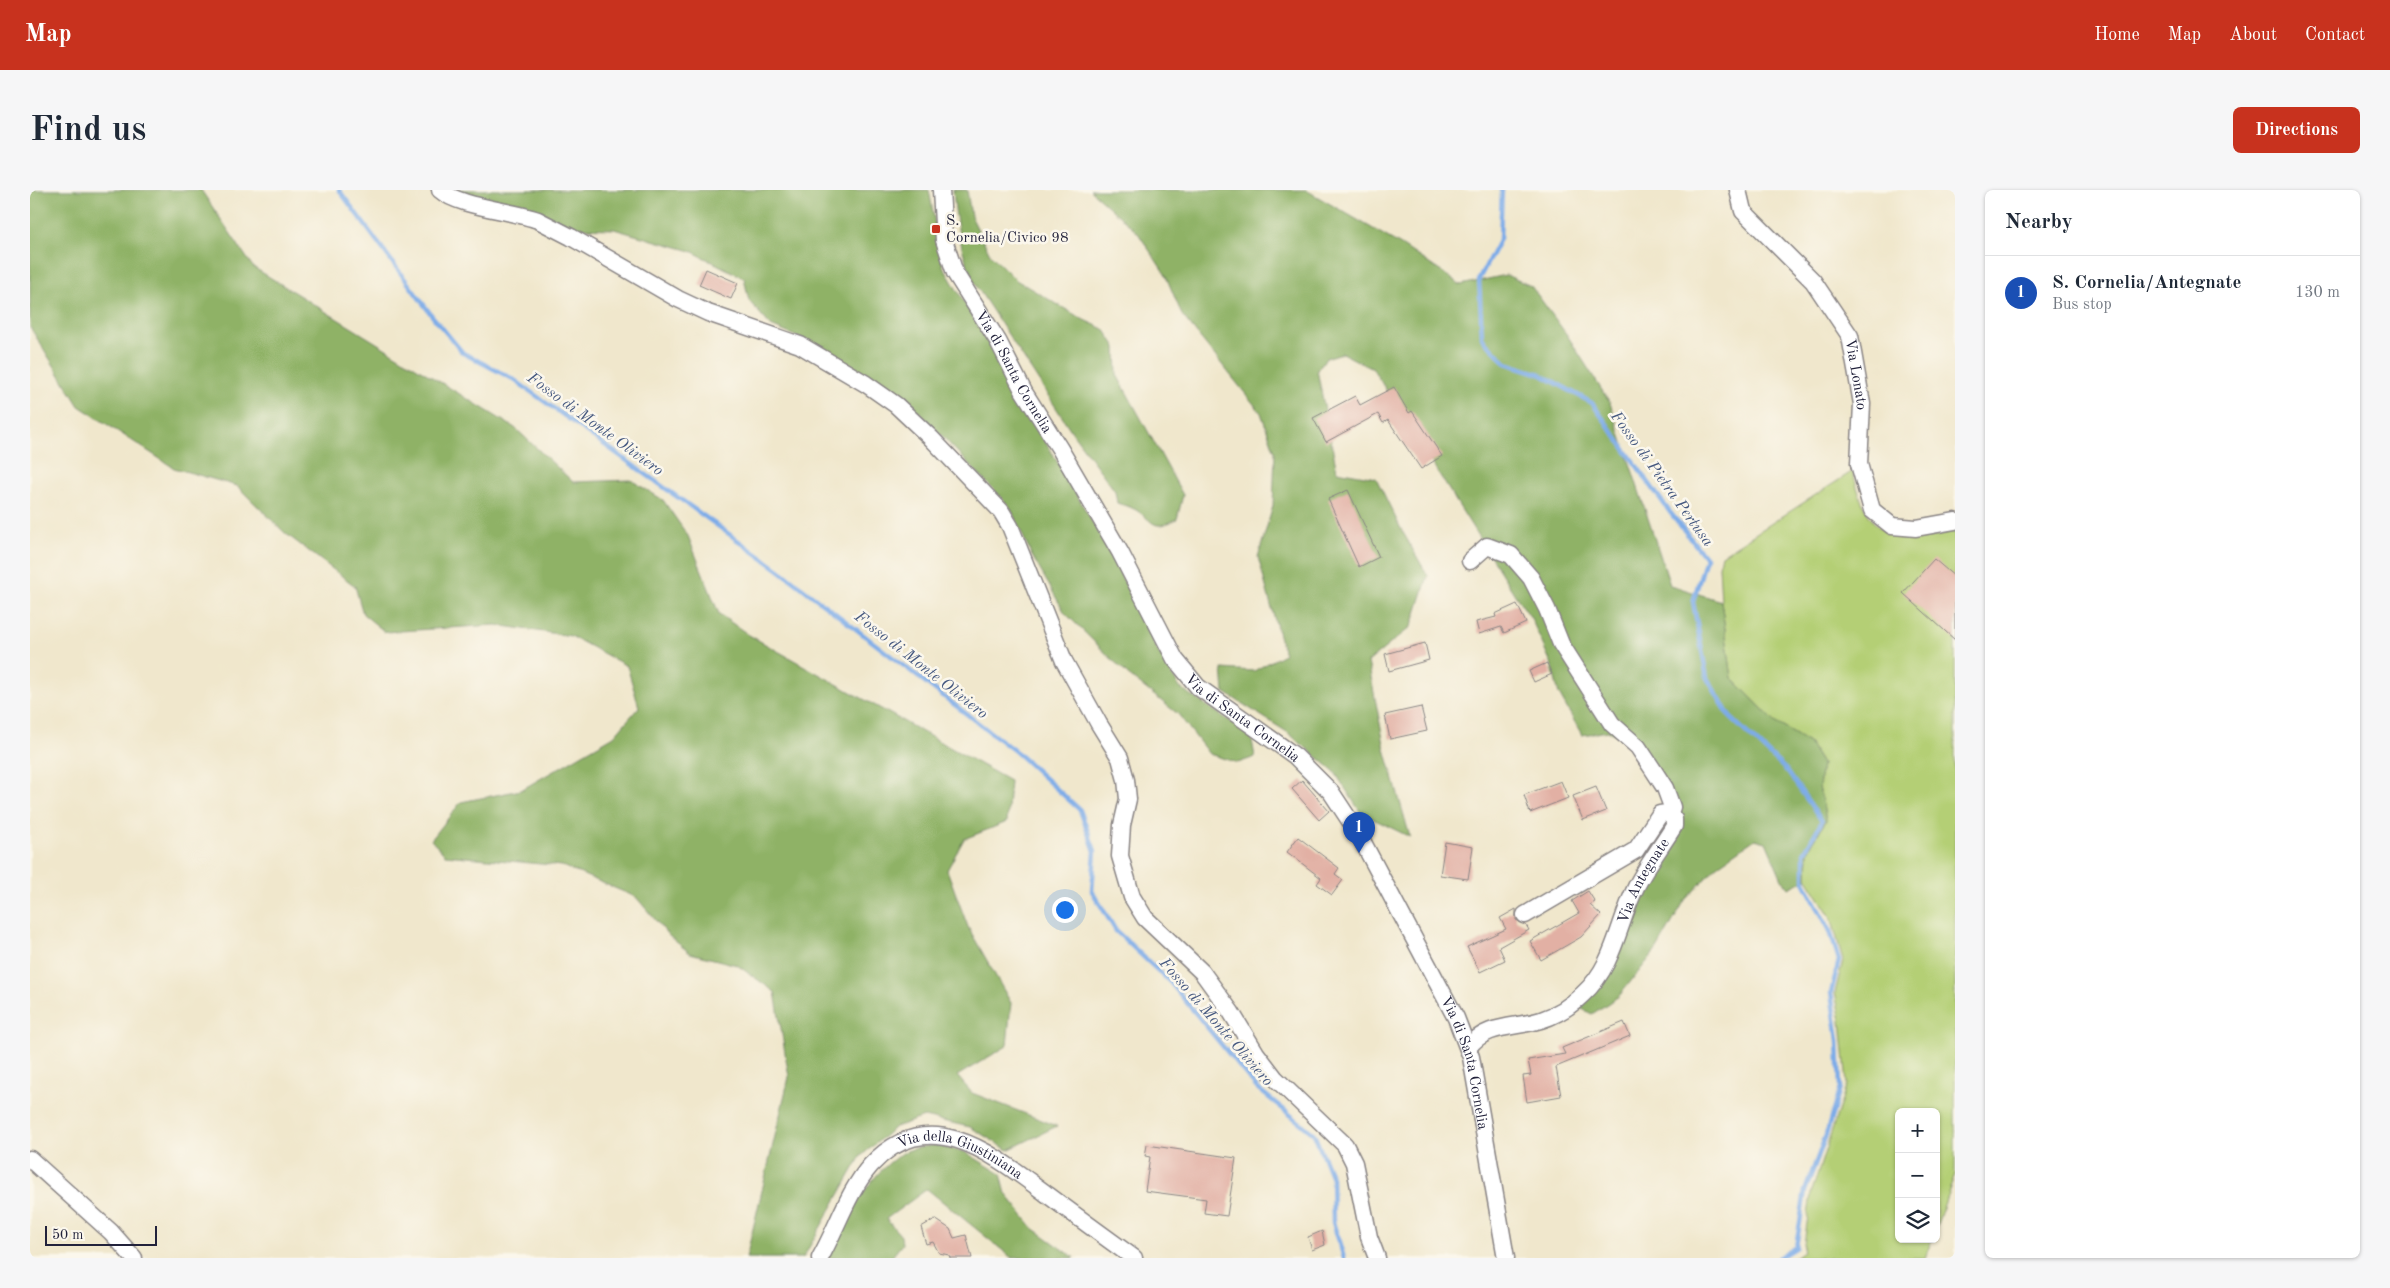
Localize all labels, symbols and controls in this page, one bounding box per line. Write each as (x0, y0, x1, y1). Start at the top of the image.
text: Map (25, 23, 72, 47)
text: Home (2094, 26, 2140, 44)
text: Map (2168, 26, 2201, 44)
text: About (2229, 26, 2277, 44)
text: Contact (2305, 26, 2365, 44)
button: Directions (2233, 107, 2360, 153)
text: Find us (30, 113, 146, 148)
text: Nearby (2005, 212, 2073, 233)
place label: S. Cornelia/Civico 98 (946, 214, 1069, 246)
marker: S. Cornelia/Civico 98 (930, 223, 942, 235)
text: S. Cornelia/Antegnate (2052, 274, 2241, 293)
text: 1 (2016, 285, 2026, 301)
text: 130 m (2295, 285, 2340, 301)
text: Bus stop (2052, 297, 2112, 313)
street label: Via di Santa Cornelia (972, 308, 1054, 437)
street label: Via Lonato (1842, 338, 1868, 411)
water label: Fosso di Monte Oliviero (523, 369, 666, 479)
water label: Fosso di Pietra Pertusa (1606, 408, 1716, 550)
water label: Fosso di Monte Oliviero (850, 608, 990, 722)
street label: Via di Santa Cornelia (1181, 672, 1303, 766)
pin: 1 (1343, 812, 1375, 853)
street label: Via Antegnate (1616, 836, 1673, 926)
your location (1052, 897, 1078, 923)
water label: Fosso di Monte Oliviero (1155, 954, 1275, 1089)
street label: Via di Santa Cornelia (1437, 994, 1490, 1131)
map controls (1895, 1108, 1940, 1243)
button: + (1895, 1108, 1940, 1153)
street label: Via della Giustiniana (895, 1130, 1025, 1183)
button: − (1895, 1153, 1940, 1198)
button: layers (1895, 1198, 1940, 1243)
scale bar (45, 1223, 158, 1246)
text: 50 m (52, 1228, 83, 1242)

